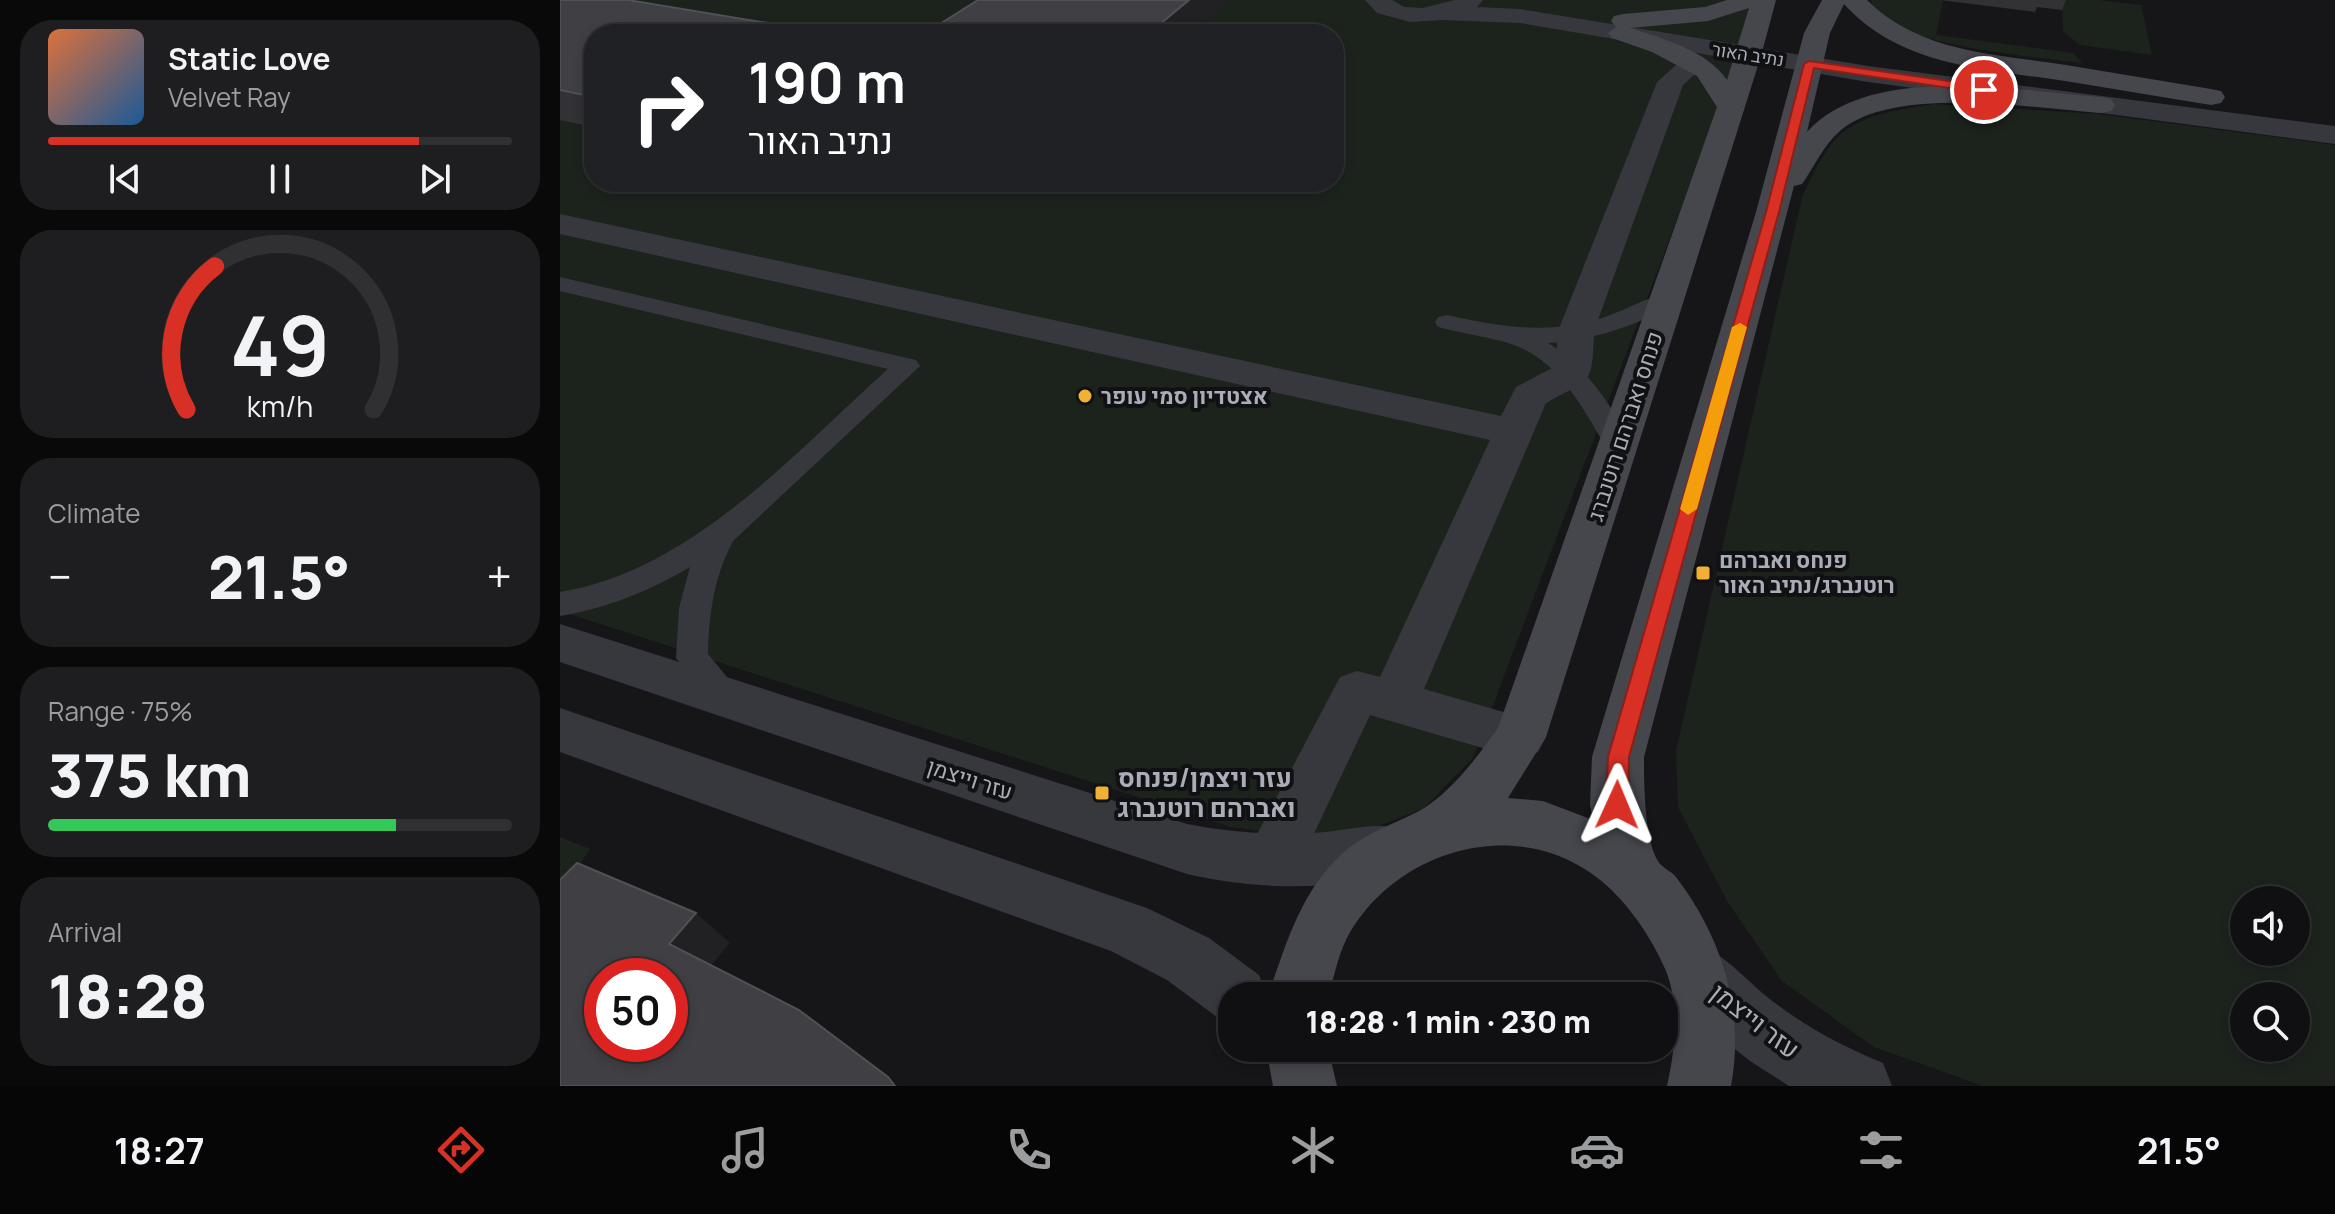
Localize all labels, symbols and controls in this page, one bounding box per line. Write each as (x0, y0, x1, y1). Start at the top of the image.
street label: נתיב האור (1710, 36, 1786, 72)
text: Static Love (168, 38, 331, 79)
text: 190 m (748, 43, 906, 120)
icon: right (616, 56, 720, 160)
pin (1950, 56, 2018, 124)
icon: arrive (1962, 68, 2006, 112)
text: Velvet Ray (168, 79, 291, 115)
text: נתיב האור (748, 116, 893, 165)
icon: previous (103, 157, 147, 201)
icon: pause (258, 157, 302, 201)
icon: next (413, 157, 457, 201)
text: 49 (230, 286, 330, 400)
street label: פנחס ואברהם רוטנברג (1580, 327, 1670, 525)
place label: אצטדיון סמי עופר (1101, 381, 1268, 411)
text: km/h (247, 387, 313, 426)
marker: אצטדיון סמי עופר (1076, 387, 1094, 405)
text: Climate (48, 495, 140, 531)
text: 21.5° (208, 535, 351, 617)
place label: פנחס ואברהם רוטנברג/נתיב האור (1719, 545, 1895, 600)
text: − (48, 546, 72, 606)
text: + (487, 546, 512, 606)
marker: פנחס ואברהם רוטנברג/נתיב האור (1694, 564, 1712, 582)
text: Range · 75% (48, 693, 193, 729)
text: 375 km (48, 733, 252, 815)
street label: עזר וייצמן (924, 751, 1016, 807)
place label: עזר ויצמן/פנחס ואברהם רוטנברג (1118, 759, 1296, 825)
position arrow (1575, 763, 1659, 847)
marker: עזר ויצמן/פנחס ואברהם רוטנברג (1093, 784, 1111, 802)
map controls (2230, 886, 2310, 1062)
button: sound (2230, 886, 2310, 966)
text: Arrival (48, 914, 122, 950)
text: 18:28 (48, 954, 208, 1036)
speed limit sign: 50 (584, 958, 688, 1062)
street label: עזר וייצמן (1704, 974, 1808, 1066)
button: search (2230, 982, 2310, 1062)
text: 18:28 · 1 min · 230 m (1305, 1001, 1591, 1042)
icon: directions (433, 1122, 489, 1178)
icon: music (717, 1122, 773, 1178)
icon: phone (1001, 1122, 1057, 1178)
icon: climate (1285, 1122, 1341, 1178)
icon: car (1569, 1122, 1625, 1178)
icon: filters (1853, 1122, 1909, 1178)
text: 18:27 (114, 1126, 205, 1175)
text: 21.5° (2137, 1126, 2221, 1175)

